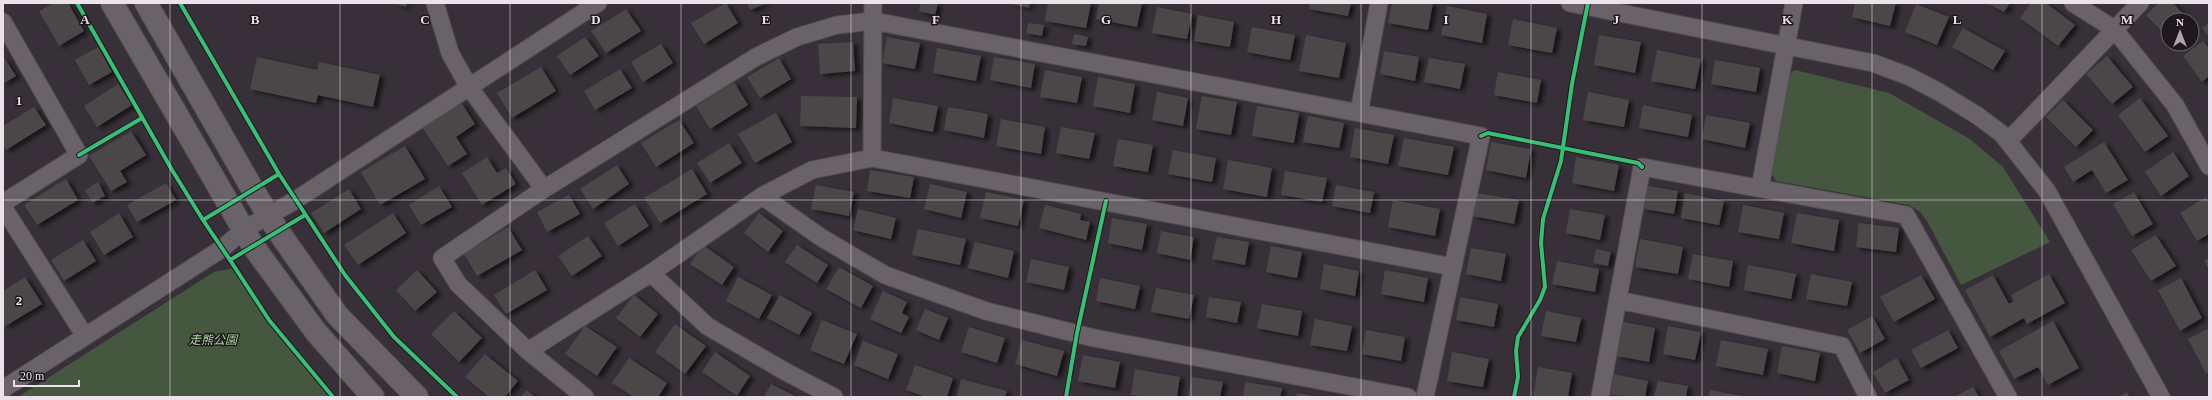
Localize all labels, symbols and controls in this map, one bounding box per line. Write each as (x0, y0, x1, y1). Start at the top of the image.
text: A (80, 12, 90, 27)
text: B (251, 12, 260, 27)
text: C (420, 12, 430, 27)
text: D (591, 12, 601, 27)
text: E (762, 12, 770, 27)
text: F (932, 12, 940, 27)
text: G (1101, 12, 1111, 27)
text: H (1271, 12, 1281, 27)
text: I (1443, 12, 1449, 27)
text: J (1613, 12, 1620, 27)
text: K (1782, 12, 1793, 27)
text: L (1953, 12, 1962, 27)
text: M (2121, 12, 2133, 27)
north arrow (2160, 12, 2200, 52)
text: N (2176, 16, 2184, 28)
text: 1 (16, 93, 22, 108)
text: 2 (16, 293, 22, 308)
park label: 走熊公園 (189, 333, 239, 347)
scale bar (14, 362, 79, 388)
text: 20 m (20, 369, 45, 383)

